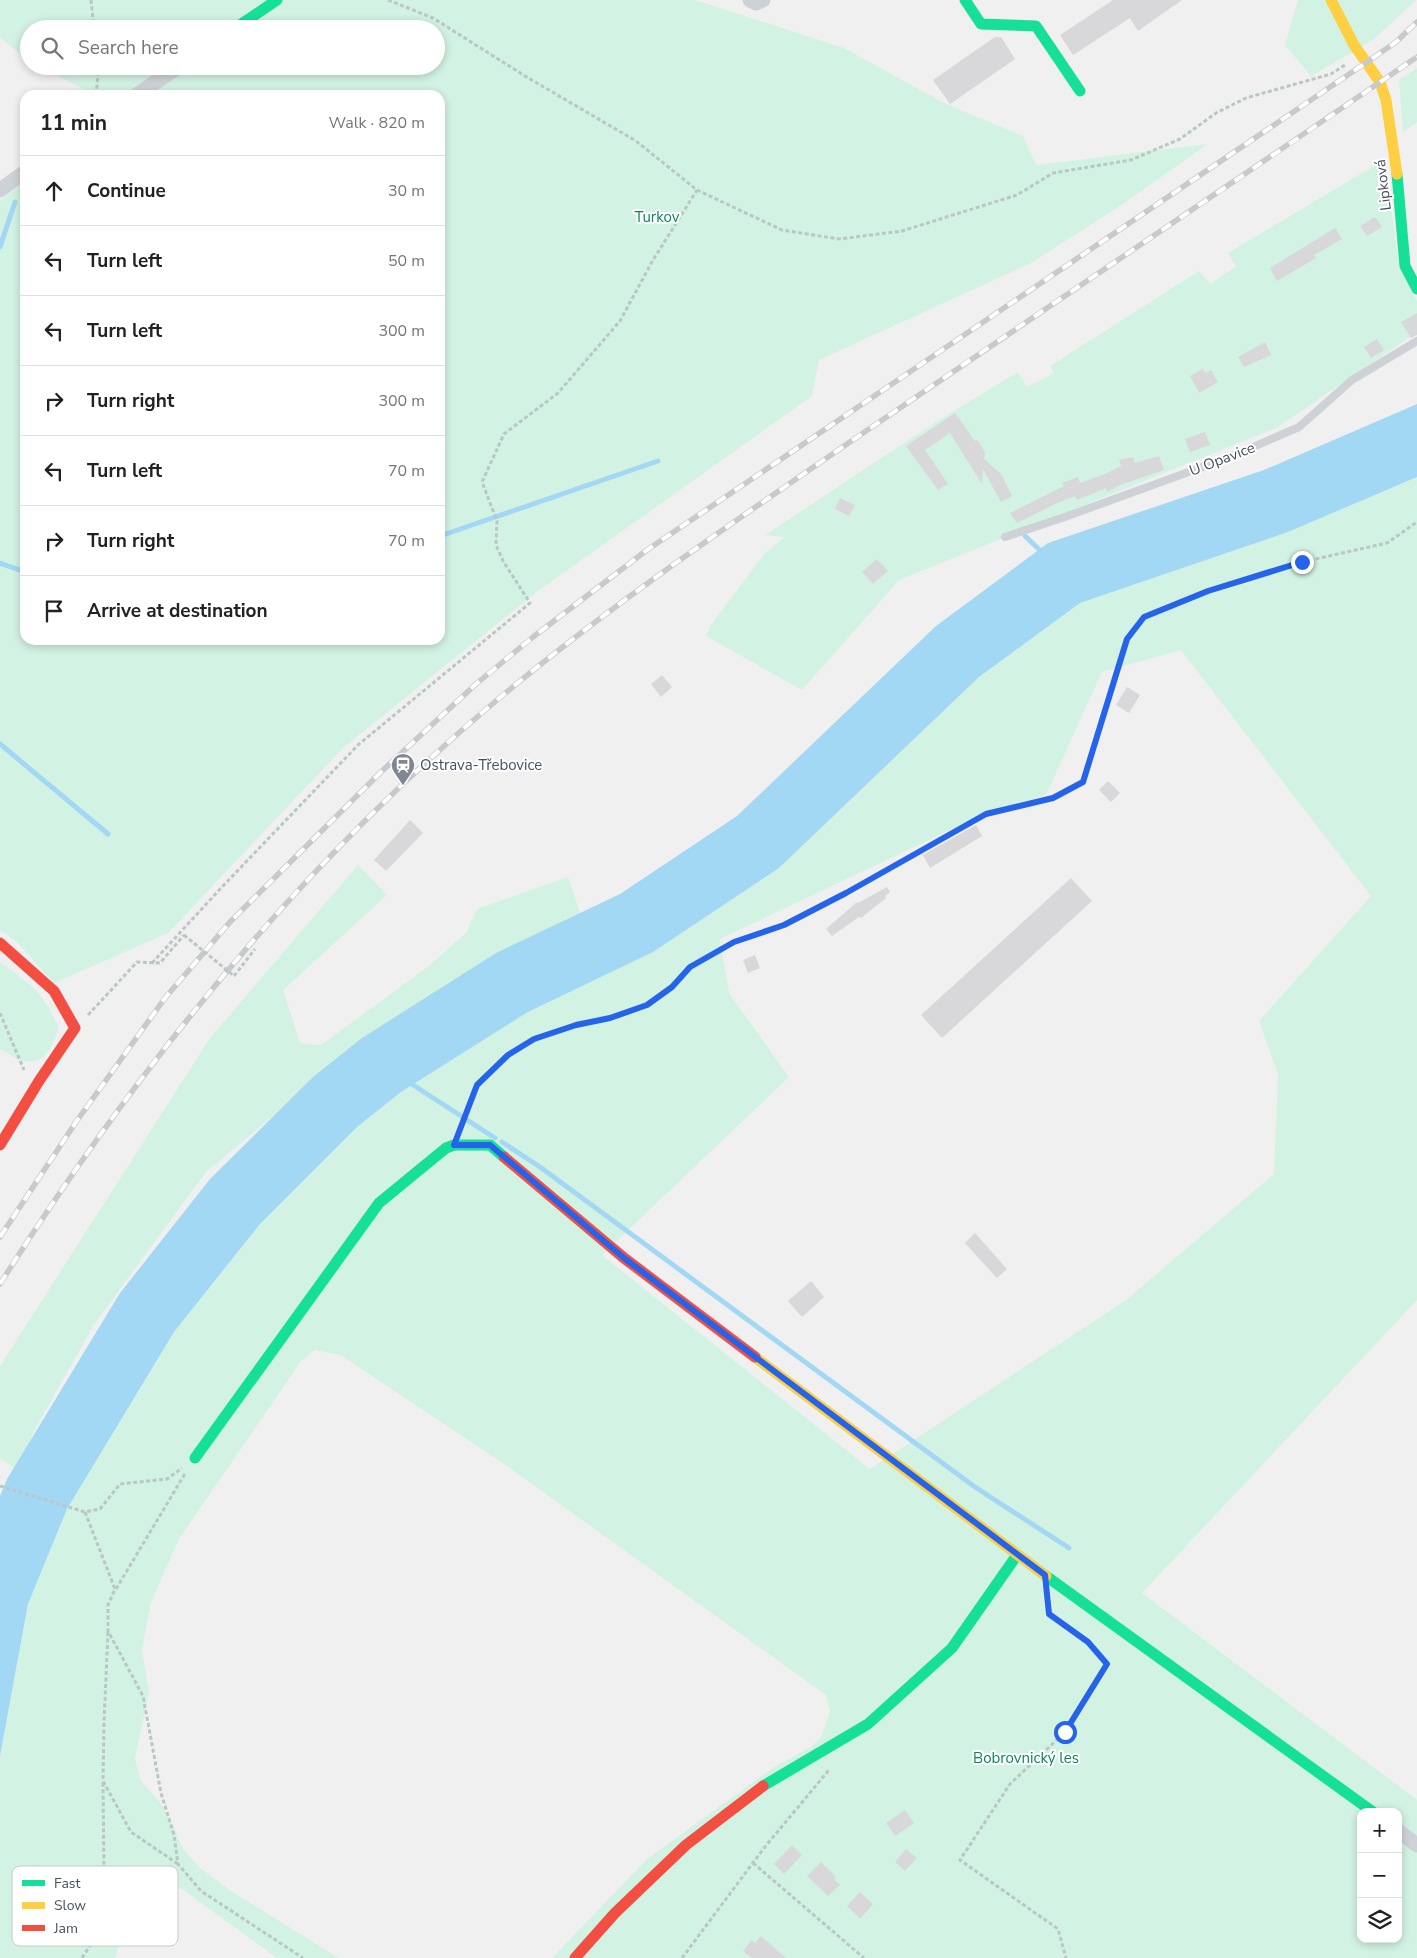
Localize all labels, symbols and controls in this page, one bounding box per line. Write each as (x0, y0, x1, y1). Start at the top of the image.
search box (20, 20, 445, 75)
icon: search (38, 34, 66, 62)
text: Search here (78, 35, 179, 61)
text: 11 min (40, 109, 107, 137)
text: Walk · 820 m (329, 112, 425, 134)
street label: Lipková (1370, 158, 1396, 212)
icon: ahead (40, 177, 68, 205)
text: Continue (87, 178, 166, 204)
text: 30 m (388, 180, 425, 202)
park label: Turkov (635, 207, 680, 227)
icon: left (40, 247, 68, 275)
text: Turn left (87, 248, 162, 274)
text: 50 m (388, 250, 425, 272)
icon: left (40, 317, 68, 345)
text: Turn left (87, 318, 162, 344)
text: 300 m (378, 320, 425, 342)
icon: right (40, 387, 68, 415)
text: Turn right (87, 388, 174, 414)
text: 300 m (378, 390, 425, 412)
street label: U Opavice (1186, 437, 1258, 481)
icon: left (40, 457, 68, 485)
text: Turn left (87, 458, 162, 484)
text: 70 m (388, 460, 425, 482)
icon: right (40, 527, 68, 555)
text: Turn right (87, 528, 174, 554)
text: 70 m (388, 530, 425, 552)
route end (1291, 551, 1314, 574)
icon: arrive (40, 597, 68, 625)
text: Arrive at destination (87, 598, 268, 624)
station icon: Ostrava-Třebovice (390, 752, 416, 786)
place label: Ostrava-Třebovice (420, 755, 542, 775)
route start (1054, 1721, 1077, 1744)
park label: Bobrovnický les (973, 1748, 1079, 1768)
map controls (1357, 1808, 1402, 1943)
button: + (1357, 1808, 1402, 1853)
button: − (1357, 1853, 1402, 1898)
legend (12, 1866, 178, 1946)
text: Fast (54, 1874, 80, 1893)
text: Slow (54, 1896, 86, 1915)
button: layers (1357, 1898, 1402, 1943)
text: Jam (53, 1919, 78, 1938)

